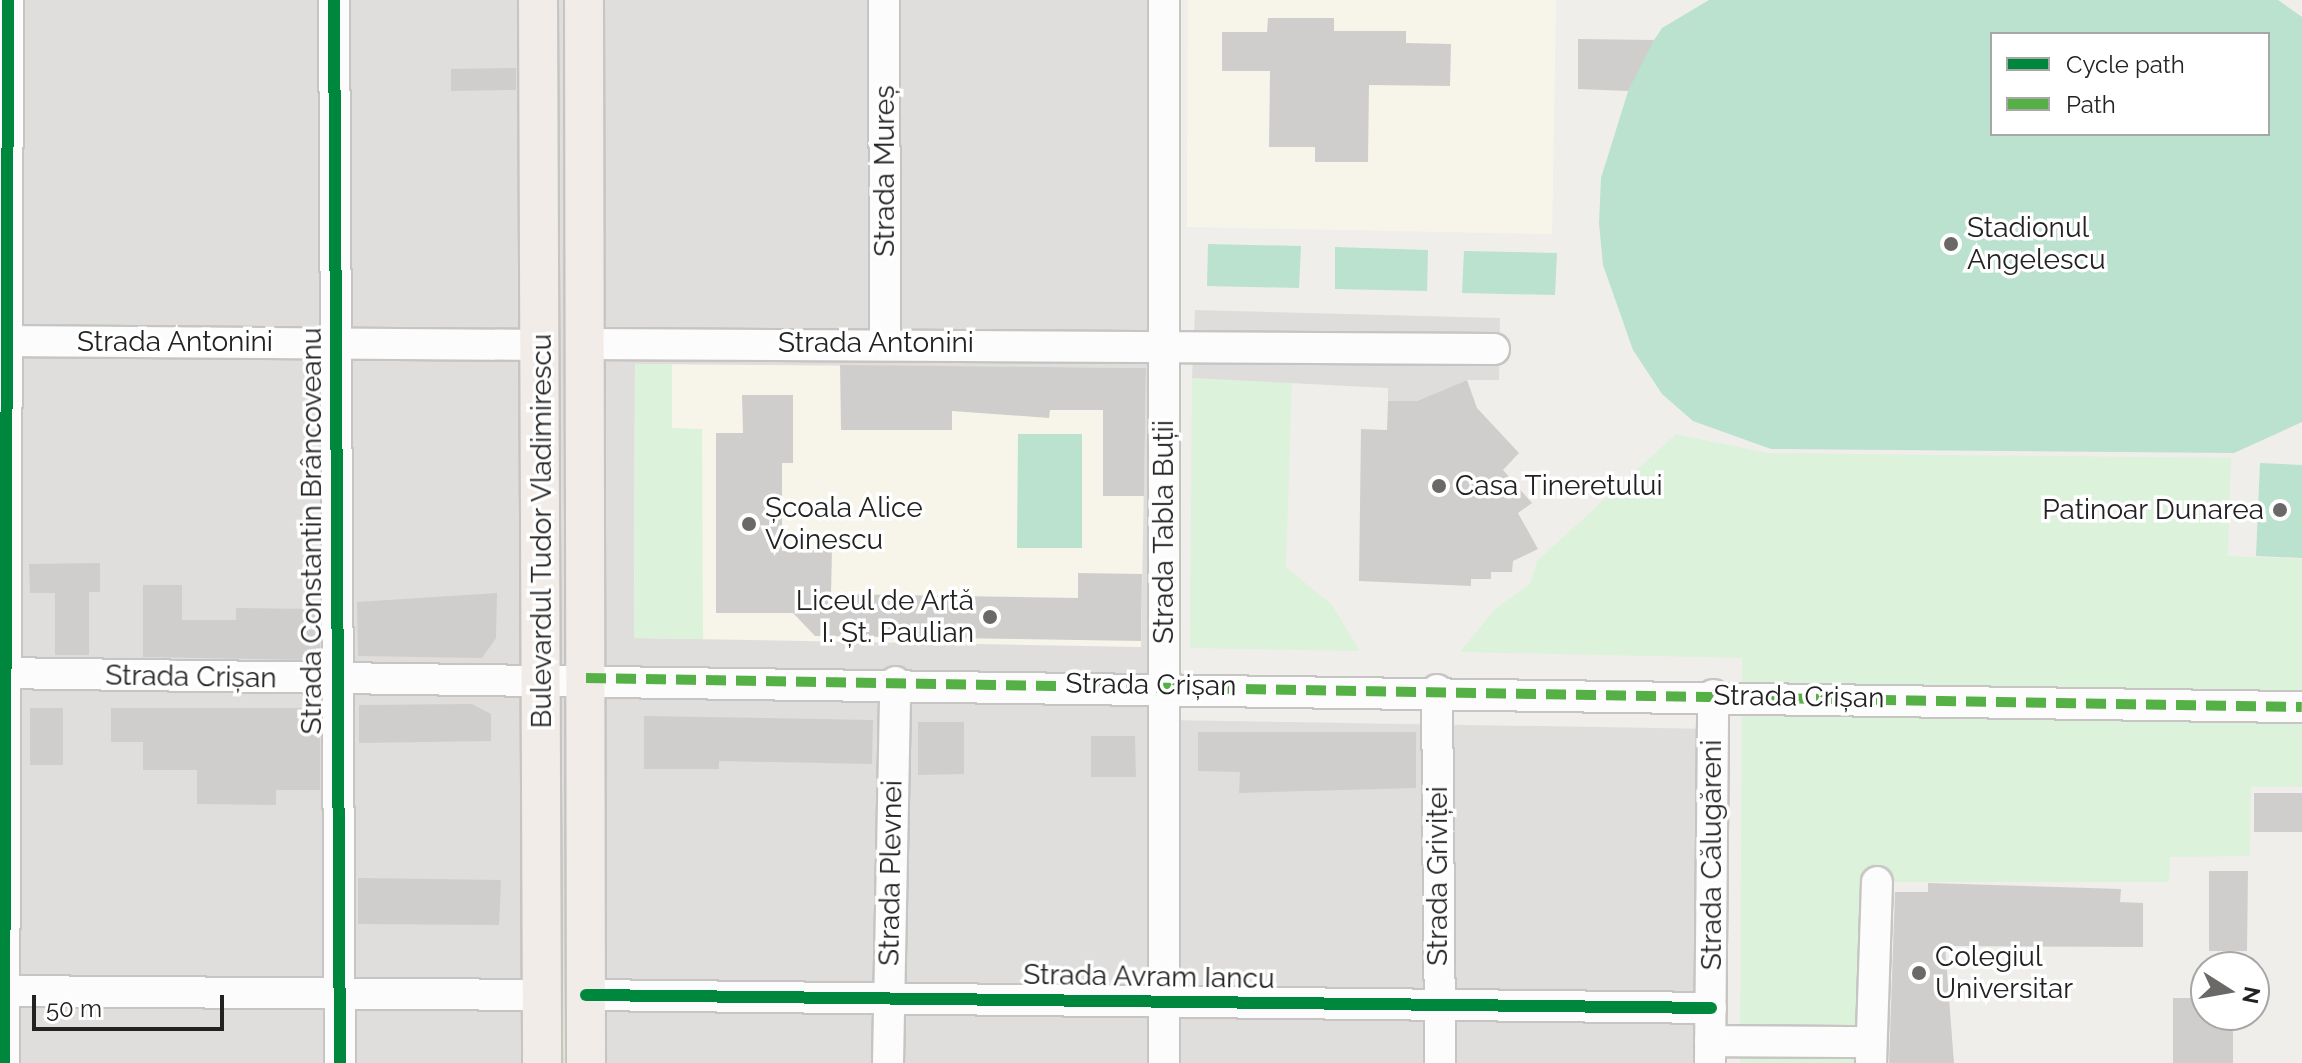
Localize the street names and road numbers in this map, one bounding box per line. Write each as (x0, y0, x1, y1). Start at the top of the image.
street label: Strada Mureș (868, 85, 902, 257)
street label: Strada Antonini (77, 325, 273, 359)
street label: Strada Antonini (778, 326, 974, 360)
street label: Strada Constantin Brâncoveanu (295, 328, 329, 734)
street label: Bulevardul Tudor Vladimirescu (525, 332, 559, 730)
street label: Strada Tabla Buții (1147, 420, 1181, 644)
street label: Strada Crișan (105, 659, 277, 695)
street label: Strada Crișan (1065, 667, 1237, 703)
street label: Strada Crișan (1713, 679, 1885, 715)
street label: Strada Călugăreni (1695, 740, 1729, 970)
street label: Strada Plevnei (873, 780, 909, 966)
street label: Strada Griviței (1421, 786, 1455, 966)
street label: Strada Avram Iancu (1023, 958, 1275, 996)

